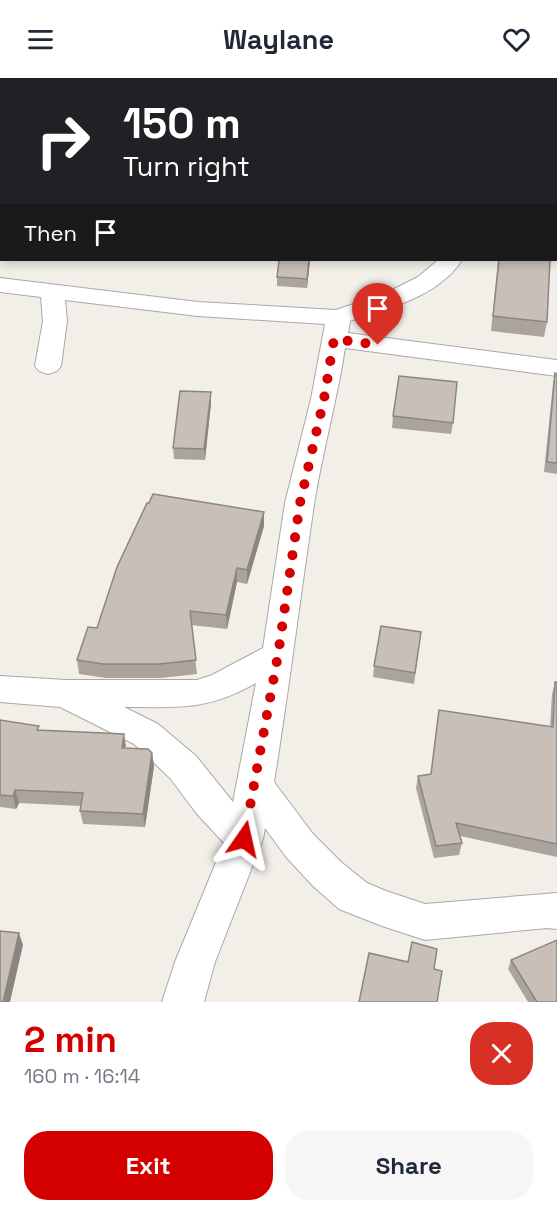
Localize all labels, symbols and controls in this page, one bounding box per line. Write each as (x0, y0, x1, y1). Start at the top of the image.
text: Waylane (223, 22, 334, 57)
icon: menu (24, 23, 57, 56)
icon: heart (500, 23, 533, 56)
text: 150 m (123, 97, 241, 150)
icon: right (24, 102, 102, 180)
text: Turn right (123, 149, 250, 184)
icon: arrive (89, 216, 122, 249)
text: Then (24, 219, 77, 247)
pin (352, 283, 403, 345)
icon: arrive (361, 292, 394, 325)
position arrow (212, 807, 276, 871)
text: 2 min (24, 1017, 117, 1063)
button: close (470, 1022, 533, 1085)
text: 160 m · 16:14 (24, 1063, 140, 1089)
button: Exit (24, 1131, 273, 1200)
button: Share (285, 1131, 533, 1200)

